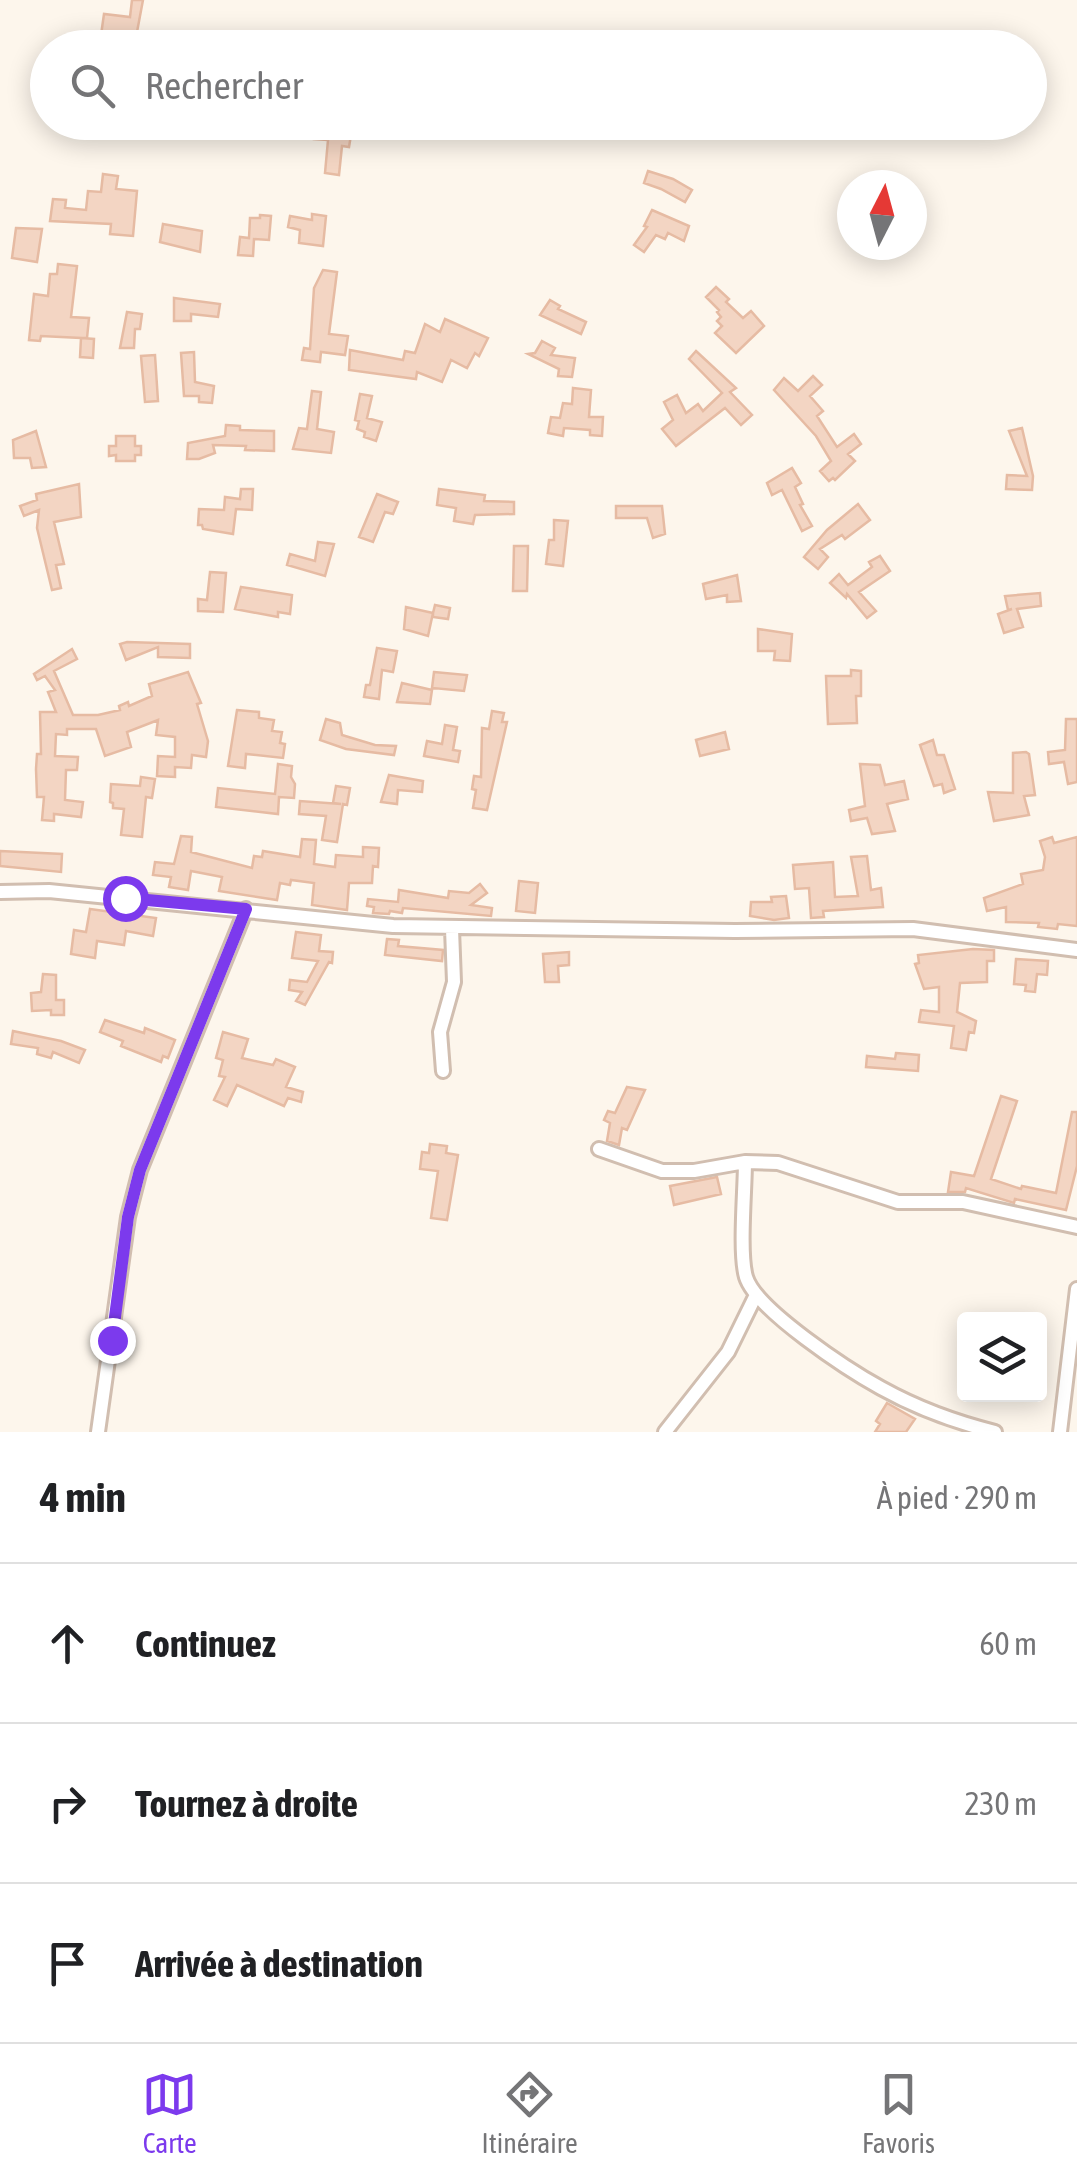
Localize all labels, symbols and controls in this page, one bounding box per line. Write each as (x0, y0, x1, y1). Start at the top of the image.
search box (30, 30, 1047, 140)
icon: search (65, 58, 120, 113)
text: Rechercher (145, 64, 303, 107)
north arrow (837, 170, 927, 260)
route start (103, 876, 149, 922)
map controls (957, 1312, 1047, 1402)
button: layers (957, 1312, 1047, 1402)
route end (90, 1318, 136, 1364)
text: 4 min (40, 1473, 126, 1521)
text: À pied · 290 m (877, 1479, 1037, 1516)
icon: ahead (40, 1616, 95, 1671)
text: Continuez (135, 1622, 276, 1665)
text: 60 m (979, 1625, 1037, 1662)
icon: right (40, 1776, 95, 1831)
text: Tournez à droite (135, 1782, 358, 1825)
text: 230 m (964, 1785, 1037, 1822)
icon: arrive (40, 1936, 95, 1991)
text: Arrivée à destination (135, 1942, 423, 1985)
tab: Carte (142, 2067, 197, 2159)
tab: Itinéraire (482, 2067, 578, 2159)
tab: Favoris (862, 2067, 935, 2159)

